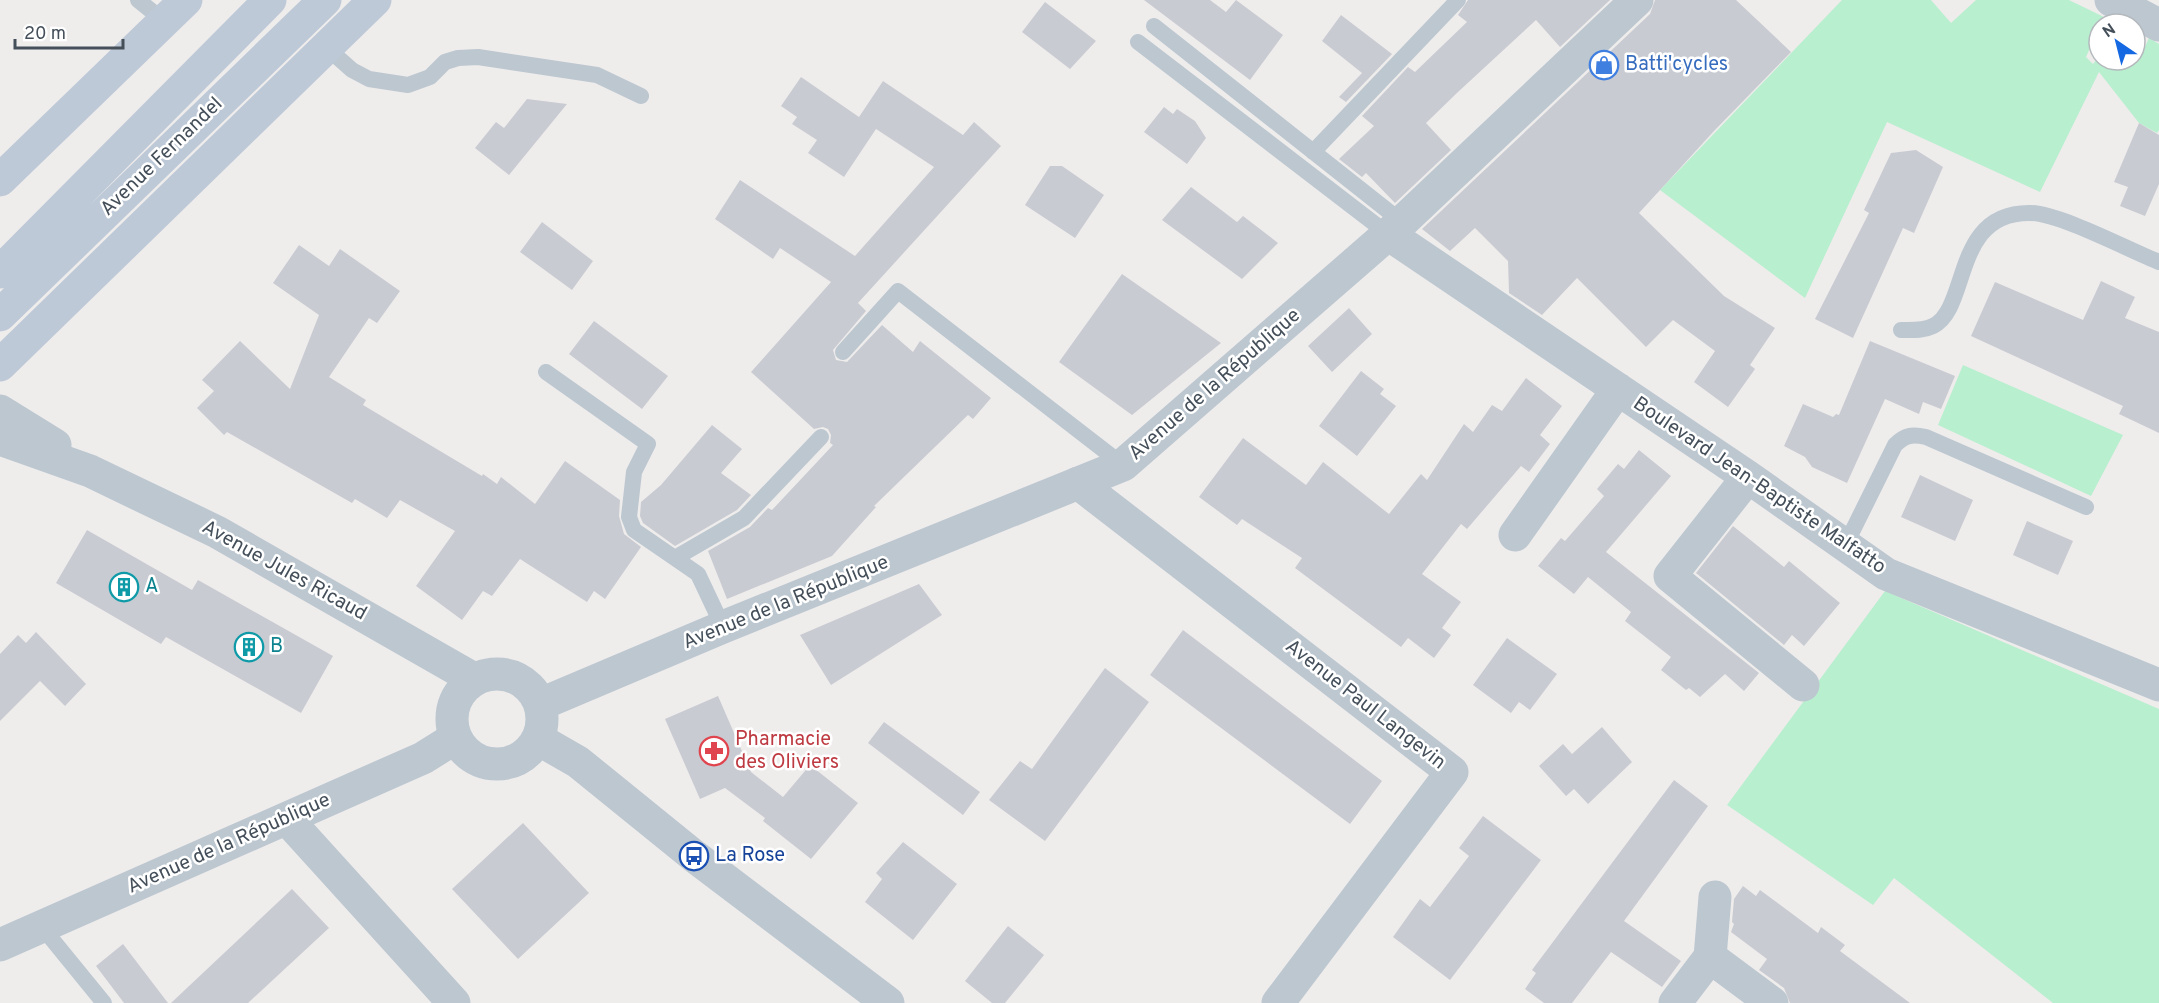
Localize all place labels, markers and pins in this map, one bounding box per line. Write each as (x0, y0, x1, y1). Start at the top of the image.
shop icon: Batti'cycles (1588, 49, 1620, 81)
place label: Batti'cycles (1625, 52, 1728, 78)
building icon: A (108, 571, 140, 603)
place label: A (145, 574, 159, 600)
building icon: B (233, 631, 265, 663)
place label: B (270, 634, 283, 660)
place label: Pharmacie des Oliviers (735, 727, 839, 776)
pharmacy icon: Pharmacie des Oliviers (698, 735, 730, 767)
bus stop icon: La Rose (678, 840, 710, 872)
place label: La Rose (715, 843, 785, 869)

